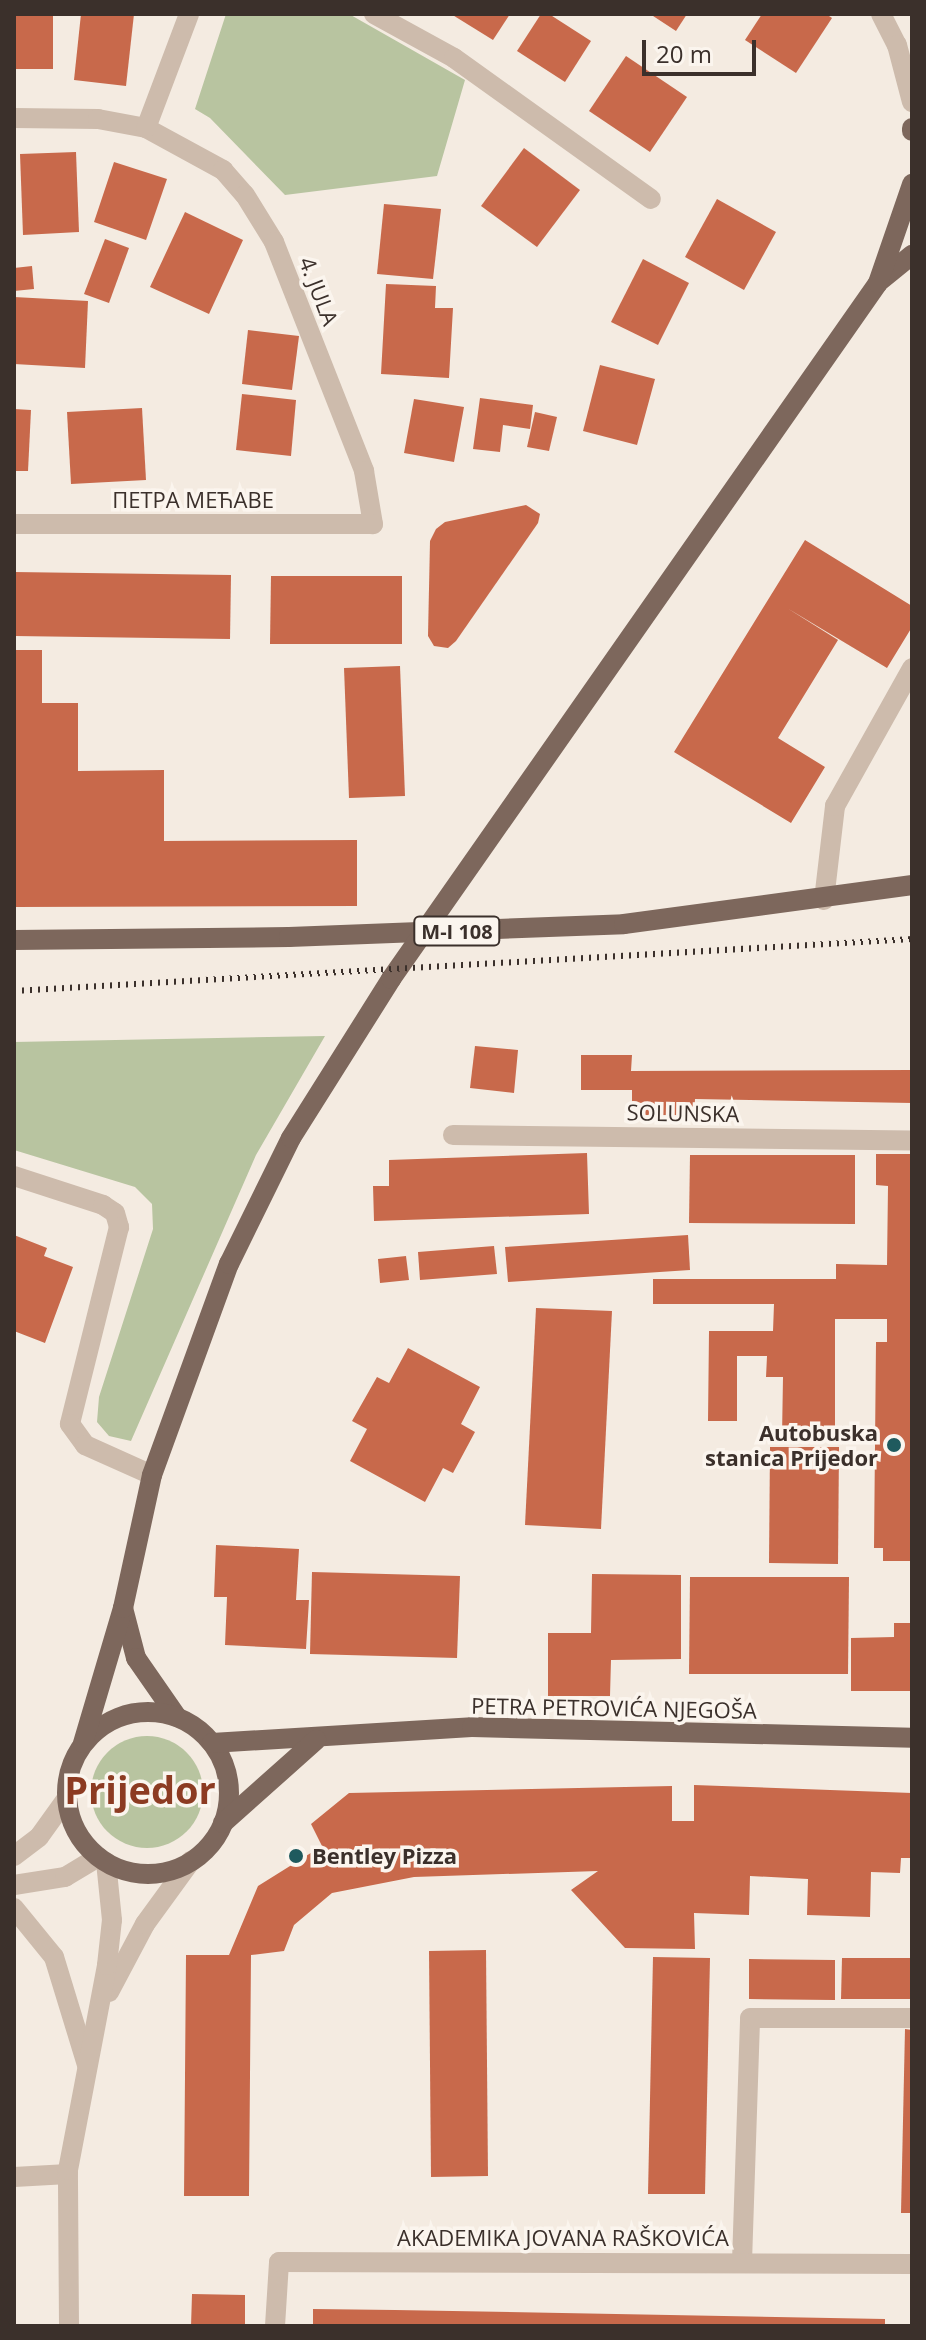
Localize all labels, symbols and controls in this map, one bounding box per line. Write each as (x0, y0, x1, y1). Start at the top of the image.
scale bar (646, 24, 760, 74)
text: 20 m (656, 37, 712, 70)
street label: 4. JULA (294, 253, 344, 329)
street label: ПЕТРА МЕЋАВЕ (112, 487, 274, 513)
road number: M-I 108 (413, 915, 501, 947)
street label: SOLUNSKA (626, 1099, 740, 1127)
place label: Autobuska stanica Prijedor (705, 1419, 878, 1470)
marker: Autobuska stanica Prijedor (885, 1436, 903, 1454)
street label: PETRA PETROVIĆA NJEGOŠA (471, 1692, 757, 1724)
district label: Prijedor (64, 1767, 216, 1813)
place label: Bentley Pizza (312, 1843, 457, 1869)
marker: Bentley Pizza (287, 1847, 305, 1865)
street label: AKADEMIKA JOVANA RAŠKOVIĆA (397, 2225, 729, 2251)

